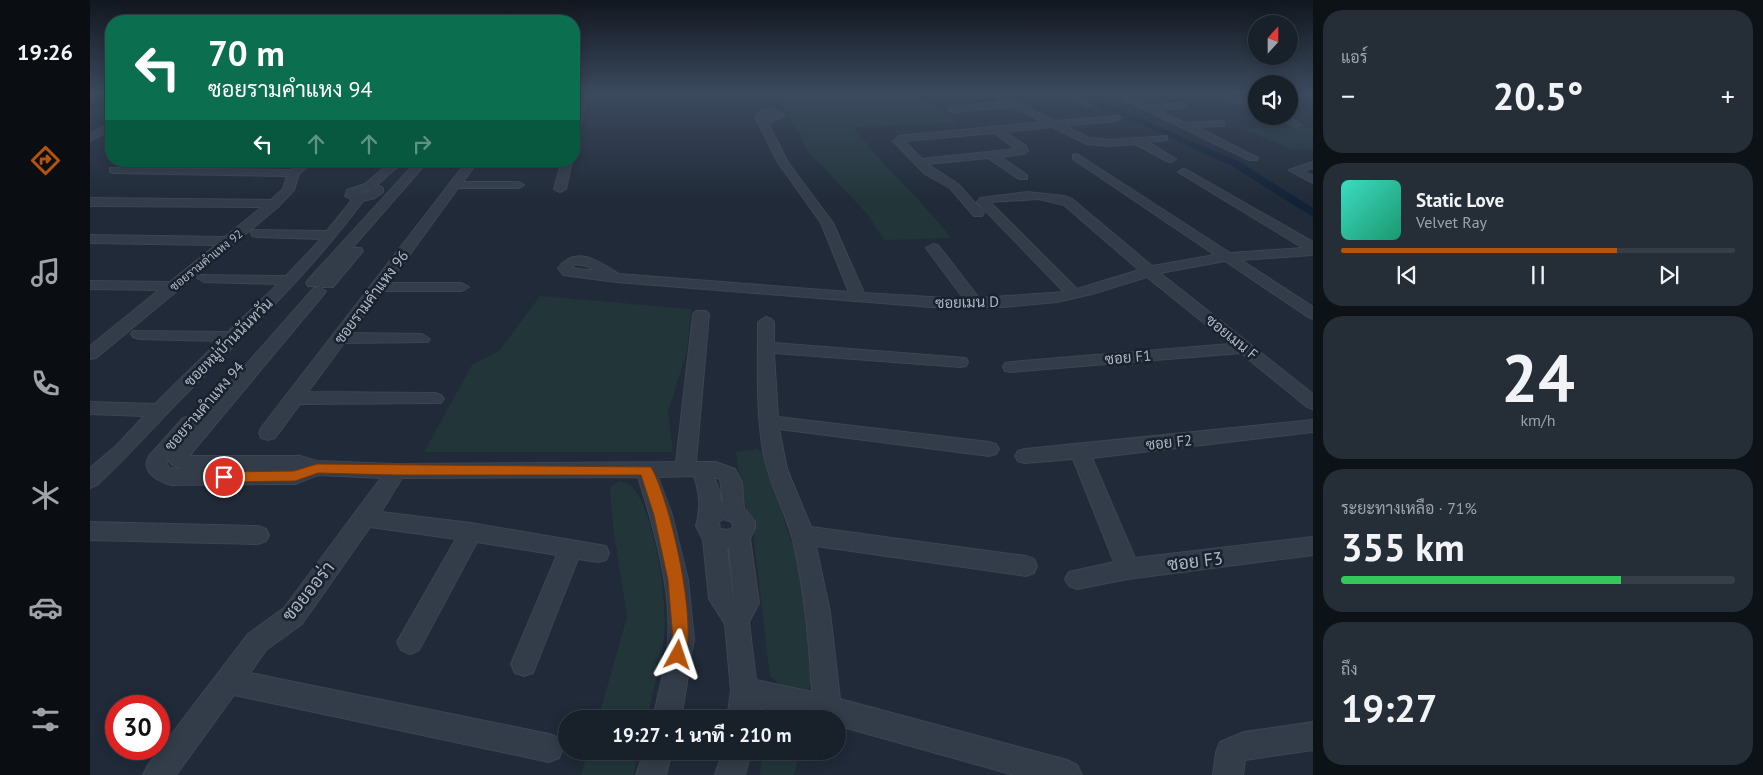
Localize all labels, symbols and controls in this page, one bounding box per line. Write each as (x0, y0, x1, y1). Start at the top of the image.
north arrow (1248, 15, 1298, 65)
map controls (1248, 15, 1298, 125)
text: 70 m (208, 30, 285, 76)
icon: left (125, 35, 190, 100)
text: 19:26 (17, 38, 73, 66)
text: แอร์ (1341, 47, 1367, 67)
text: 20.5° (1493, 71, 1583, 120)
text: ซอยรามคําแหง 94 (208, 75, 372, 103)
button: sound (1248, 75, 1298, 125)
text: − (1341, 77, 1355, 114)
text: + (1721, 77, 1735, 114)
icon: left (249, 130, 277, 158)
icon: ahead (302, 130, 330, 158)
icon: ahead (355, 130, 383, 158)
icon: right (408, 130, 436, 158)
icon: directions (28, 143, 63, 178)
text: Static Love (1416, 188, 1504, 212)
text: Velvet Ray (1416, 212, 1487, 232)
street label: ซอยรามคําแหง 92 (166, 226, 246, 294)
street label: ซอยรามคําแหง 96 (330, 247, 412, 347)
icon: music (28, 255, 63, 290)
icon: previous (1393, 261, 1421, 289)
icon: pause (1524, 261, 1552, 289)
icon: next (1655, 261, 1683, 289)
street label: ซอยเมน D (935, 292, 999, 312)
street label: ซอยหมู่บ้านนันทวัน (180, 294, 277, 391)
street label: ซอยเมน F (1202, 310, 1262, 364)
text: 24 (1501, 335, 1575, 419)
street label: ซอย F1 (1104, 346, 1152, 368)
street label: ซอยรามคําแหง 94 (160, 357, 248, 455)
icon: phone (28, 366, 63, 401)
text: km/h (1520, 410, 1556, 430)
street label: ซอย F2 (1145, 430, 1193, 454)
pin (203, 456, 245, 498)
icon: arrive (210, 463, 238, 491)
icon: climate (28, 478, 63, 513)
text: ระยะทางเหลือ · 71% (1341, 498, 1477, 518)
text: 355 km (1341, 522, 1465, 571)
street label: ซอย F3 (1166, 546, 1224, 576)
street label: ซอยออร่า (277, 556, 339, 626)
icon: car (28, 590, 63, 625)
position arrow (651, 628, 703, 680)
text: ถึง (1341, 659, 1358, 679)
text: 19:27 (1341, 683, 1437, 732)
speed limit sign: 30 (105, 695, 170, 760)
icon: filters (28, 702, 63, 737)
text: 19:27 · 1 นาที · 210 m (612, 723, 792, 747)

